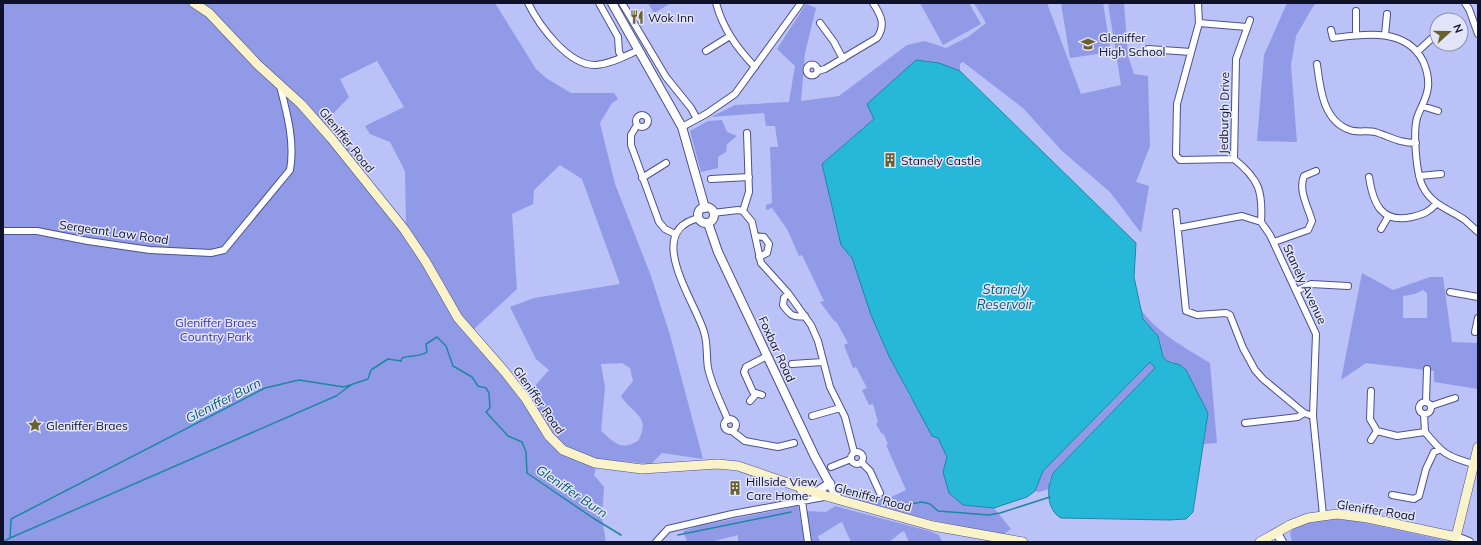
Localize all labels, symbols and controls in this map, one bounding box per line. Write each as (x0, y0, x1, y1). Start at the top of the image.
restaurant icon: Wok Inn (629, 9, 645, 25)
place label: Wok Inn (648, 10, 694, 25)
north arrow (1429, 12, 1469, 52)
text: N (1450, 22, 1466, 35)
place label: Gleniffer High School (1099, 30, 1165, 59)
school or university icon: Gleniffer High School (1080, 36, 1096, 52)
street label: Jedburgh Drive (1216, 72, 1232, 154)
street label: Gleniffer Road (316, 104, 378, 176)
building icon: Stanely Castle (882, 152, 898, 168)
place label: Stanely Castle (901, 153, 980, 168)
street label: Sergeant Law Road (58, 217, 170, 247)
street label: Stanely Avenue (1280, 242, 1330, 326)
water label: Stanely Reservoir (977, 281, 1035, 312)
street label: Foxbar Road (755, 314, 799, 384)
park label: Gleniffer Braes Country Park (175, 315, 257, 344)
street label: Gleniffer Road (510, 363, 568, 437)
water label: Gleniffer Burn (183, 374, 263, 426)
place icon: Gleniffer Braes (27, 417, 43, 433)
place label: Gleniffer Braes (46, 418, 128, 433)
water label: Gleniffer Burn (533, 461, 611, 521)
place label: Hillside View Care Home (746, 474, 818, 503)
building icon: Hillside View Care Home (727, 480, 743, 496)
street label: Gleniffer Road (833, 480, 913, 514)
street label: Gleniffer Road (1336, 496, 1416, 524)

